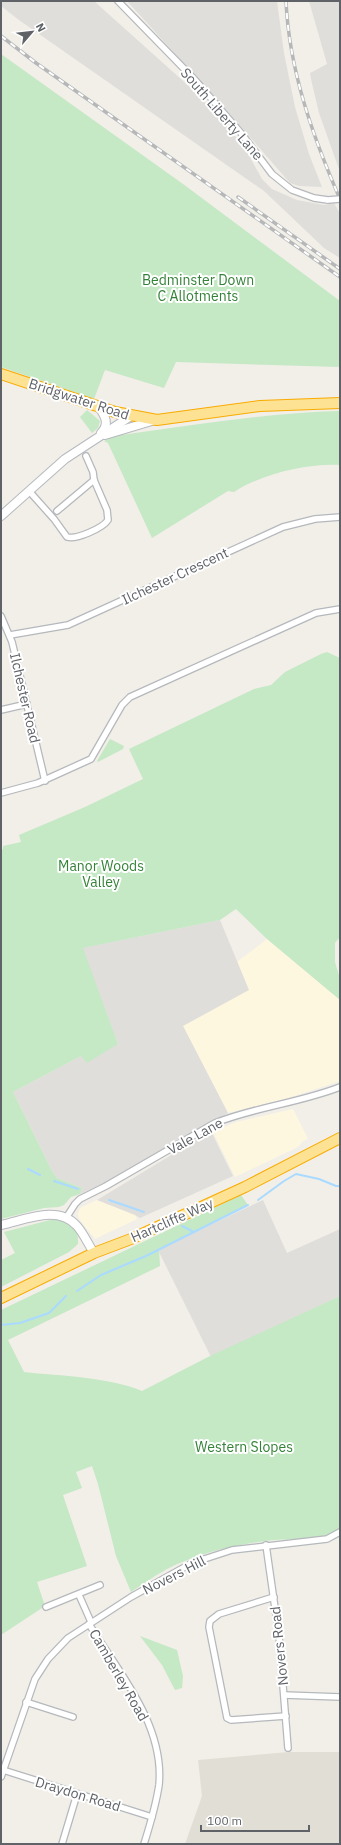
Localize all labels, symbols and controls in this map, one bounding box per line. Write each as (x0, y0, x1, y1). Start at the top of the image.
north arrow (12, 12, 52, 52)
text: N (33, 21, 49, 34)
street label: South Liberty Lane (177, 64, 267, 164)
park label: Bedminster Down C Allotments (142, 271, 254, 305)
street label: Bridgwater Road (26, 374, 132, 424)
street label: Ilchester Crescent (119, 543, 231, 609)
street label: Ilchester Road (6, 651, 44, 745)
park label: Manor Woods Valley (58, 857, 144, 891)
street label: Vale Lane (164, 1113, 226, 1159)
street label: Hartcliffe Way (128, 1194, 216, 1246)
park label: Western Slopes (195, 1438, 293, 1456)
street label: Novers Hill (139, 1551, 209, 1599)
street label: Novers Road (266, 1606, 292, 1686)
street label: Camberley Road (85, 1626, 153, 1724)
street label: Draydon Road (33, 1772, 123, 1816)
scale bar (201, 1807, 309, 1833)
text: 100 m (207, 1813, 242, 1828)

